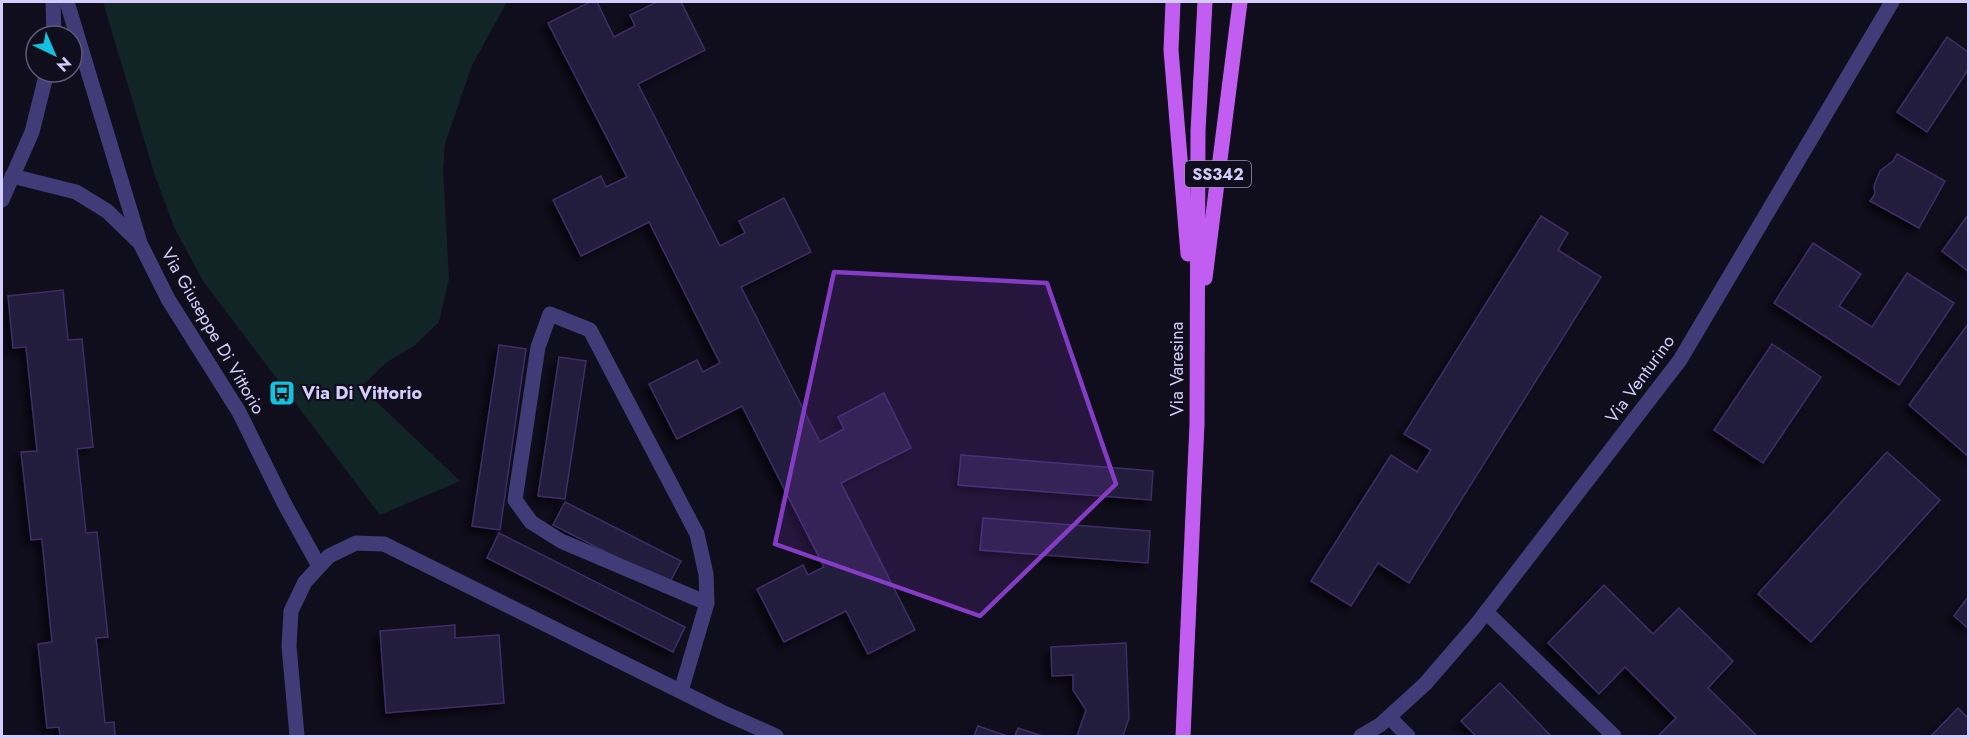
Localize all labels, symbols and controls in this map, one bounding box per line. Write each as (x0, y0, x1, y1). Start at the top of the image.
north arrow (24, 24, 84, 84)
text: N (52, 52, 77, 77)
road number: SS342 (1185, 161, 1251, 187)
street label: Via Giuseppe Di Vittorio (155, 243, 271, 419)
street label: Via Varesina (1164, 322, 1190, 416)
street label: Via Venturino (1599, 329, 1681, 429)
bus stop icon: Via Di Vittorio (267, 378, 297, 408)
place label: Via Di Vittorio (301, 380, 422, 406)

